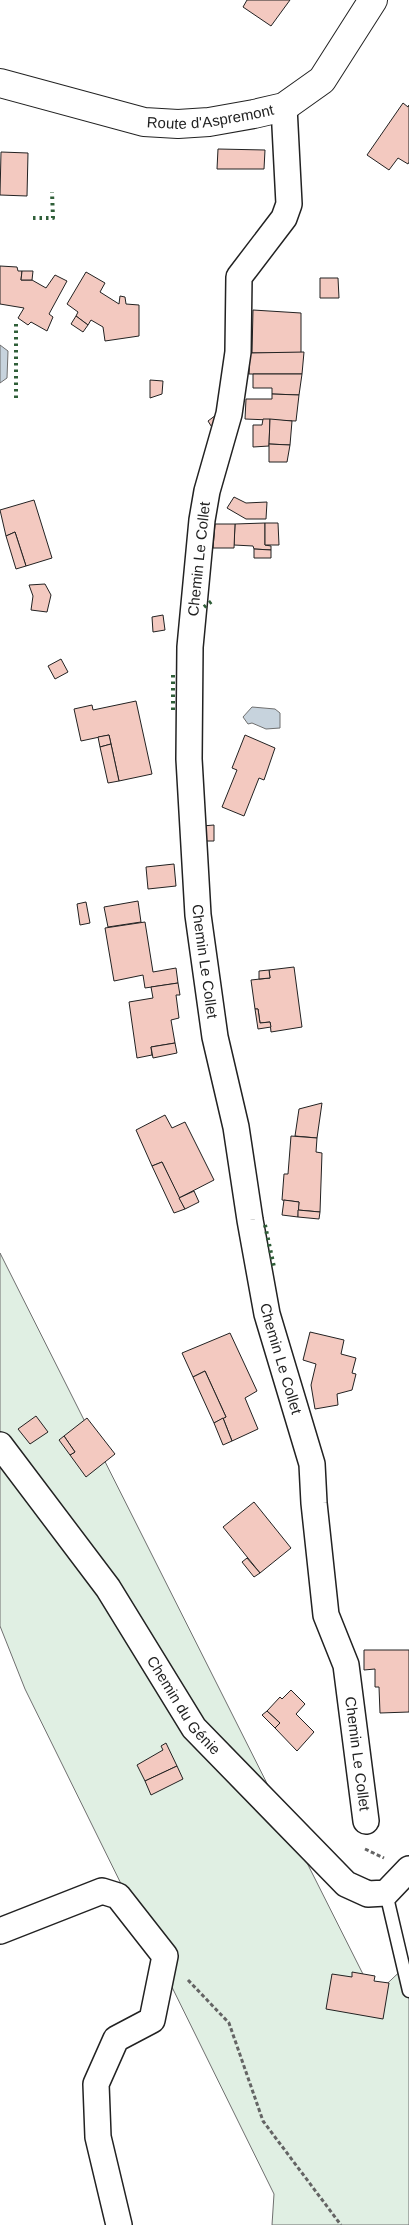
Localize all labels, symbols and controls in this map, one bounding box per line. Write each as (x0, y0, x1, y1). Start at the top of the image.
street label: Route d'Aspremont (146, 101, 276, 132)
street label: Chemin Le Collet (184, 500, 213, 617)
street label: Chemin Le Collet (189, 904, 221, 1020)
street label: Chemin Le Collet (257, 1302, 306, 1417)
street label: Chemin du Génie (144, 1653, 224, 1758)
street label: Chemin Le Collet (342, 1696, 374, 1813)

